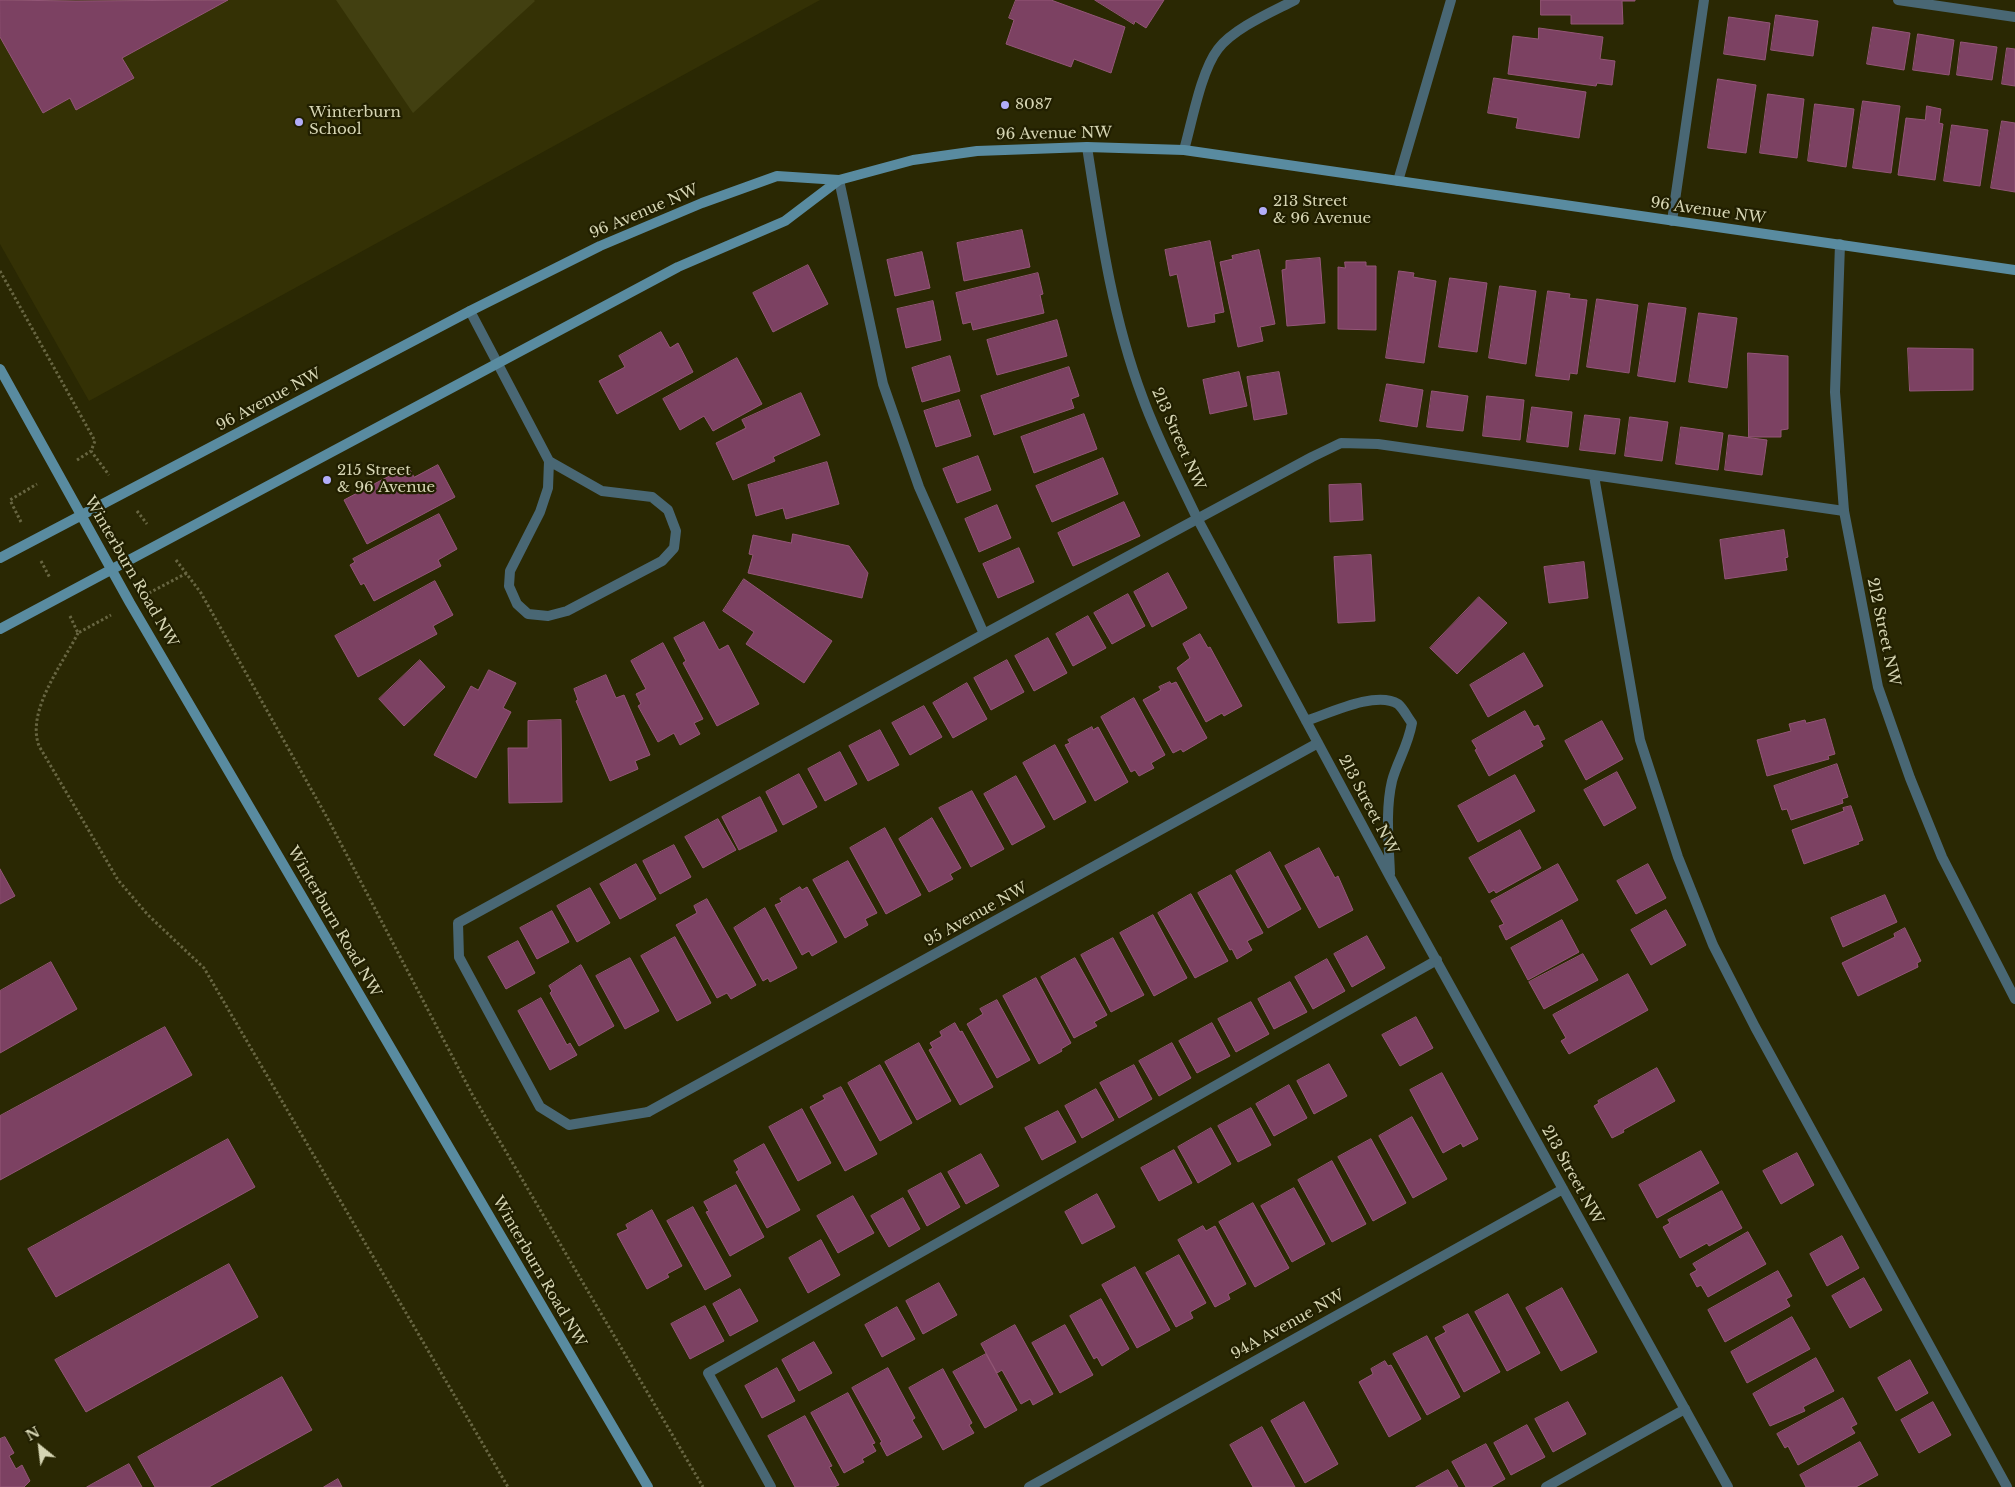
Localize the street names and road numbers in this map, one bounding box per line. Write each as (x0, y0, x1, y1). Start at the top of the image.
street label: 96 Avenue NW (996, 124, 1112, 144)
street label: 96 Avenue NW (587, 181, 701, 243)
street label: 96 Avenue NW (1649, 194, 1767, 228)
street label: 96 Avenue NW (213, 365, 325, 435)
street label: 213 Street NW (1147, 385, 1209, 493)
street label: Winterburn Road NW (80, 493, 182, 651)
street label: 212 Street NW (1863, 576, 1903, 688)
street label: 213 Street NW (1334, 752, 1402, 858)
street label: Winterburn Road NW (283, 843, 385, 1001)
street label: 95 Avenue NW (921, 879, 1031, 951)
street label: 213 Street NW (1537, 1123, 1607, 1227)
street label: Winterburn Road NW (488, 1193, 590, 1351)
street label: 94A Avenue NW (1228, 1286, 1348, 1364)

